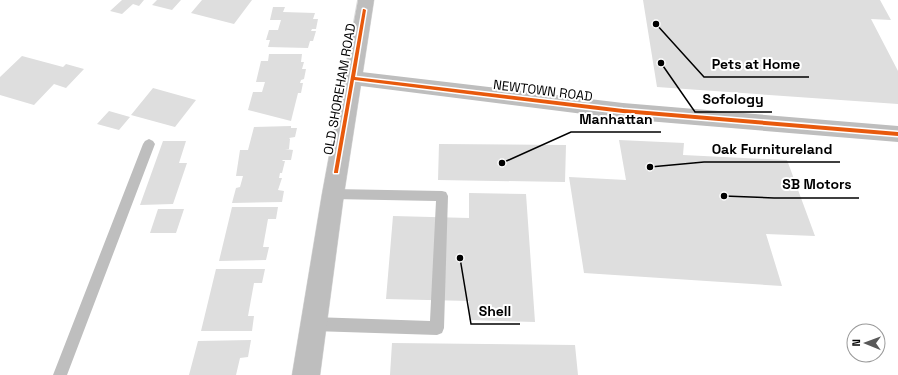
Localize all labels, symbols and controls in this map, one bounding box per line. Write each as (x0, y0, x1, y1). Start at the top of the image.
street label: OLD SHOREHAM ROAD (320, 22, 359, 156)
callout: Pets at Home (704, 51, 809, 77)
text: Pets at Home (712, 55, 800, 73)
street label: NEWTOWN ROAD (492, 76, 594, 105)
callout: Sofology (695, 86, 772, 112)
text: Sofology (702, 90, 764, 108)
callout: Manhattan (571, 106, 661, 132)
text: Manhattan (579, 110, 653, 128)
callout: Oak Furnitureland (704, 136, 840, 162)
text: Oak Furnitureland (712, 140, 832, 158)
callout: SB Motors (774, 172, 859, 198)
text: SB Motors (782, 175, 852, 193)
callout: Shell (471, 298, 520, 324)
text: Shell (479, 302, 511, 320)
north arrow (846, 323, 886, 363)
text: N (849, 339, 863, 347)

